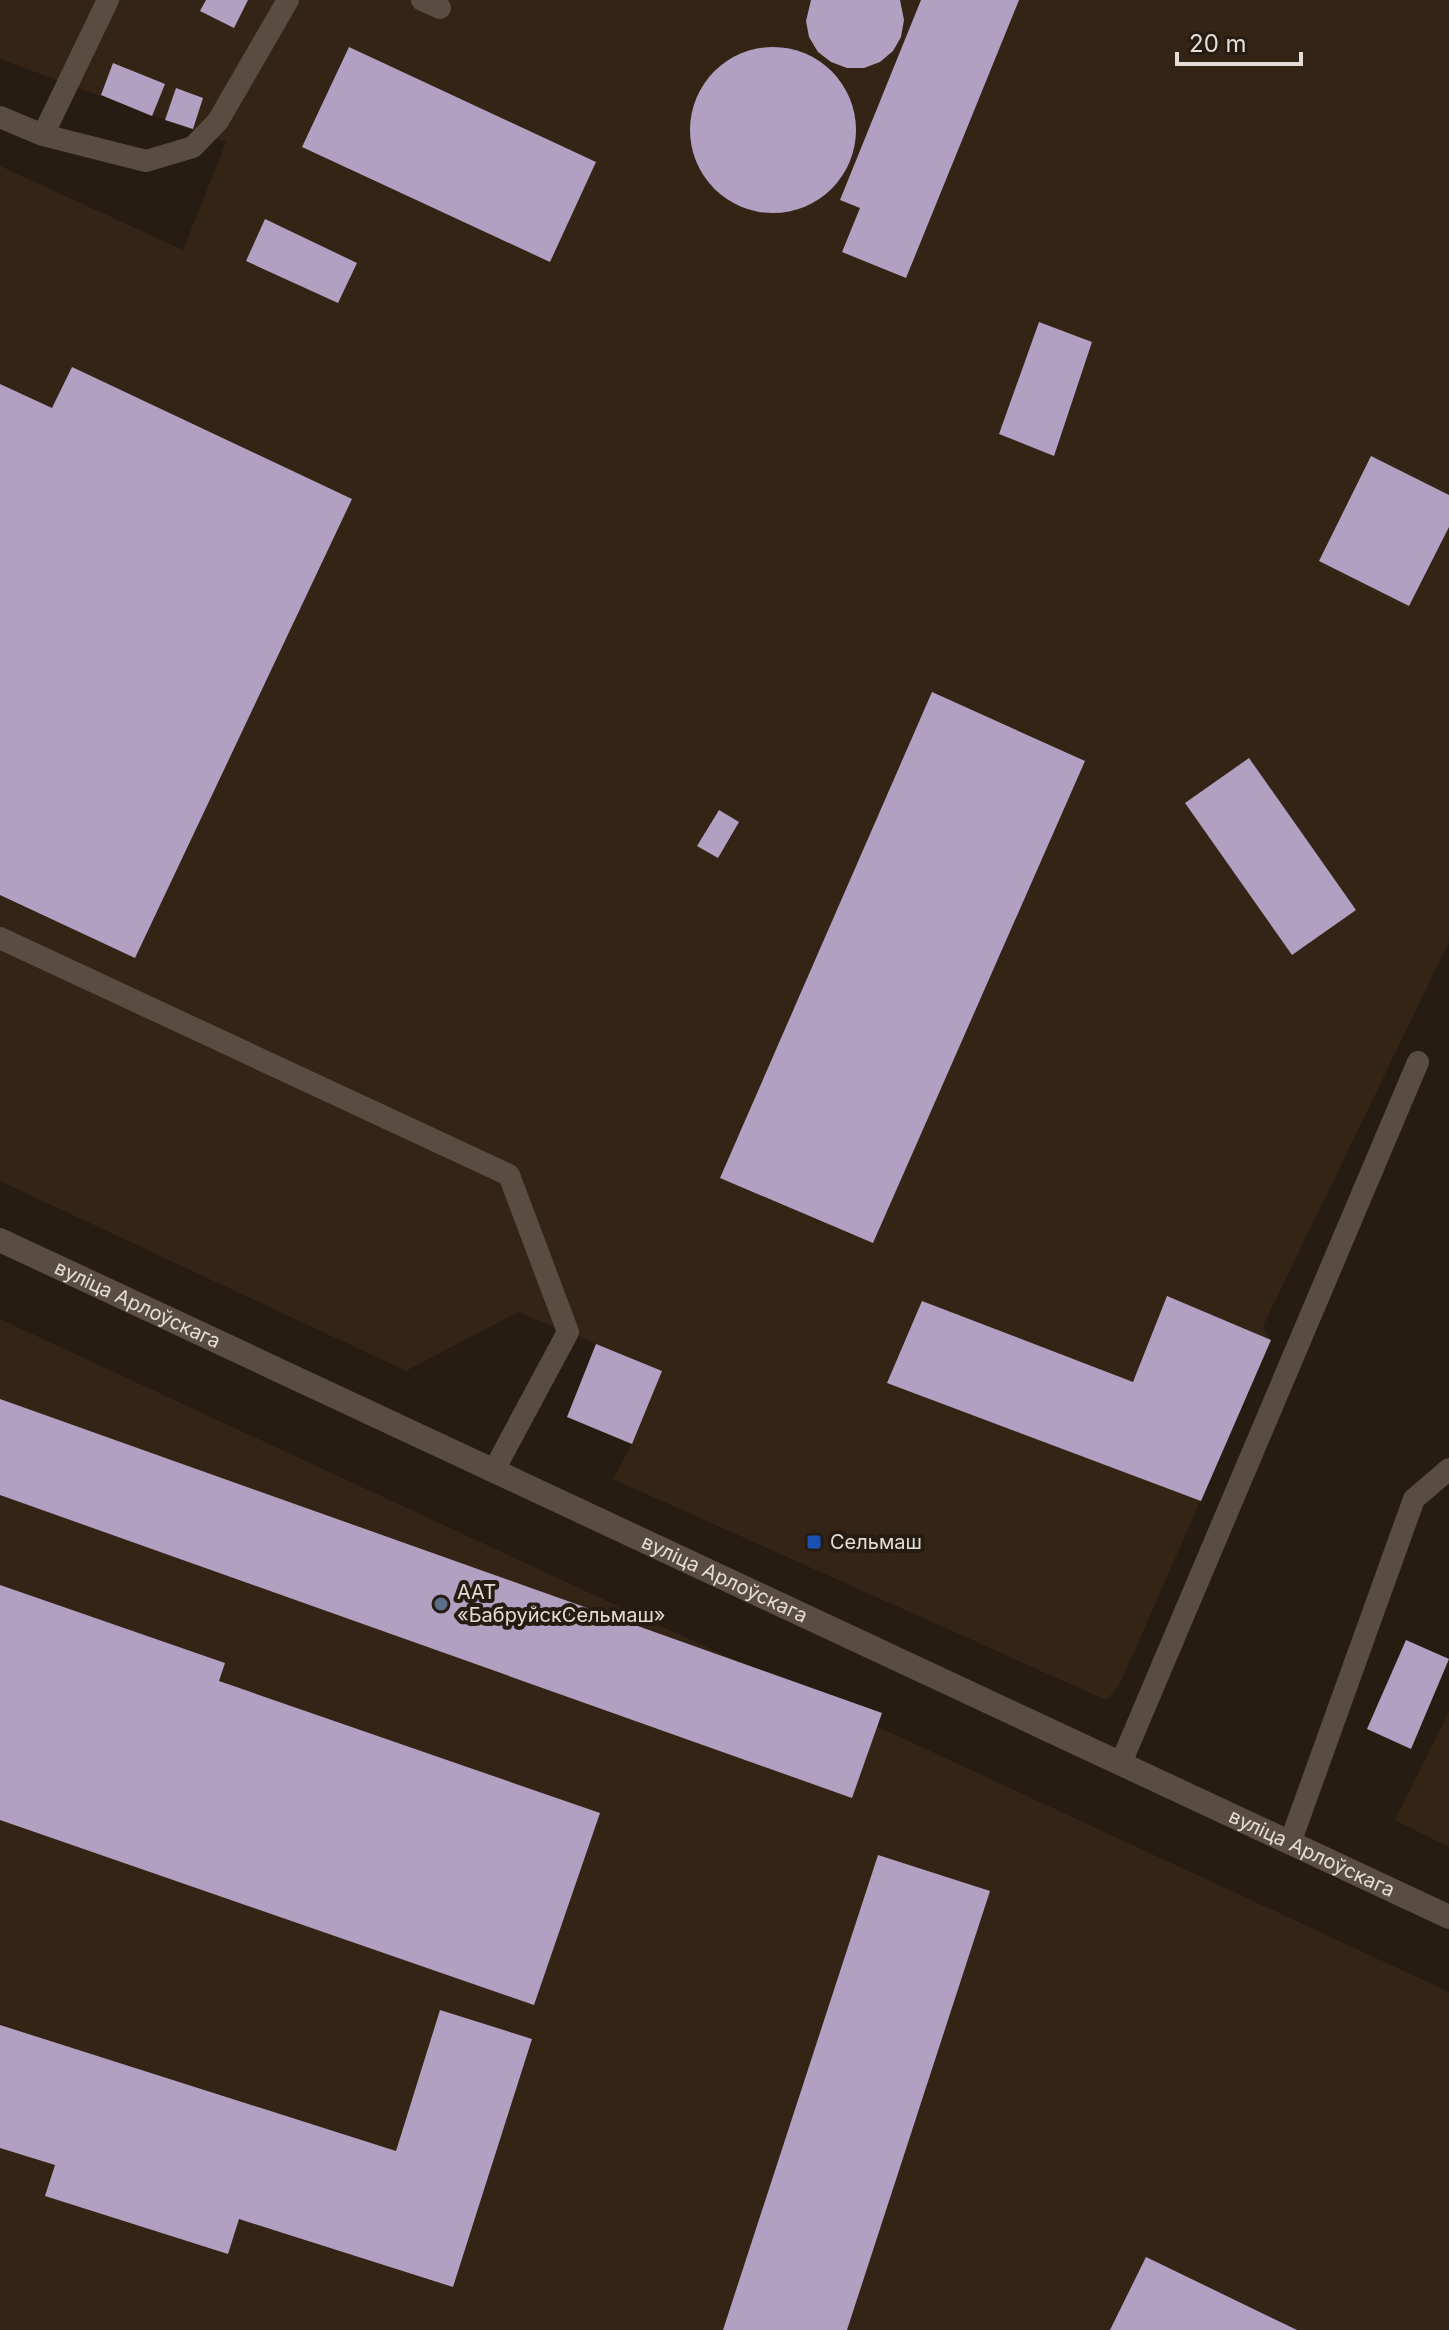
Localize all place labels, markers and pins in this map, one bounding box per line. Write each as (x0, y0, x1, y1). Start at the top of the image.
place label: Сельмаш (830, 1530, 922, 1554)
marker: Сельмаш (805, 1533, 823, 1551)
place label: ААТ «БабруйскСельмаш» (457, 1580, 666, 1627)
marker: ААТ «БабруйскСельмаш» (432, 1595, 450, 1613)

